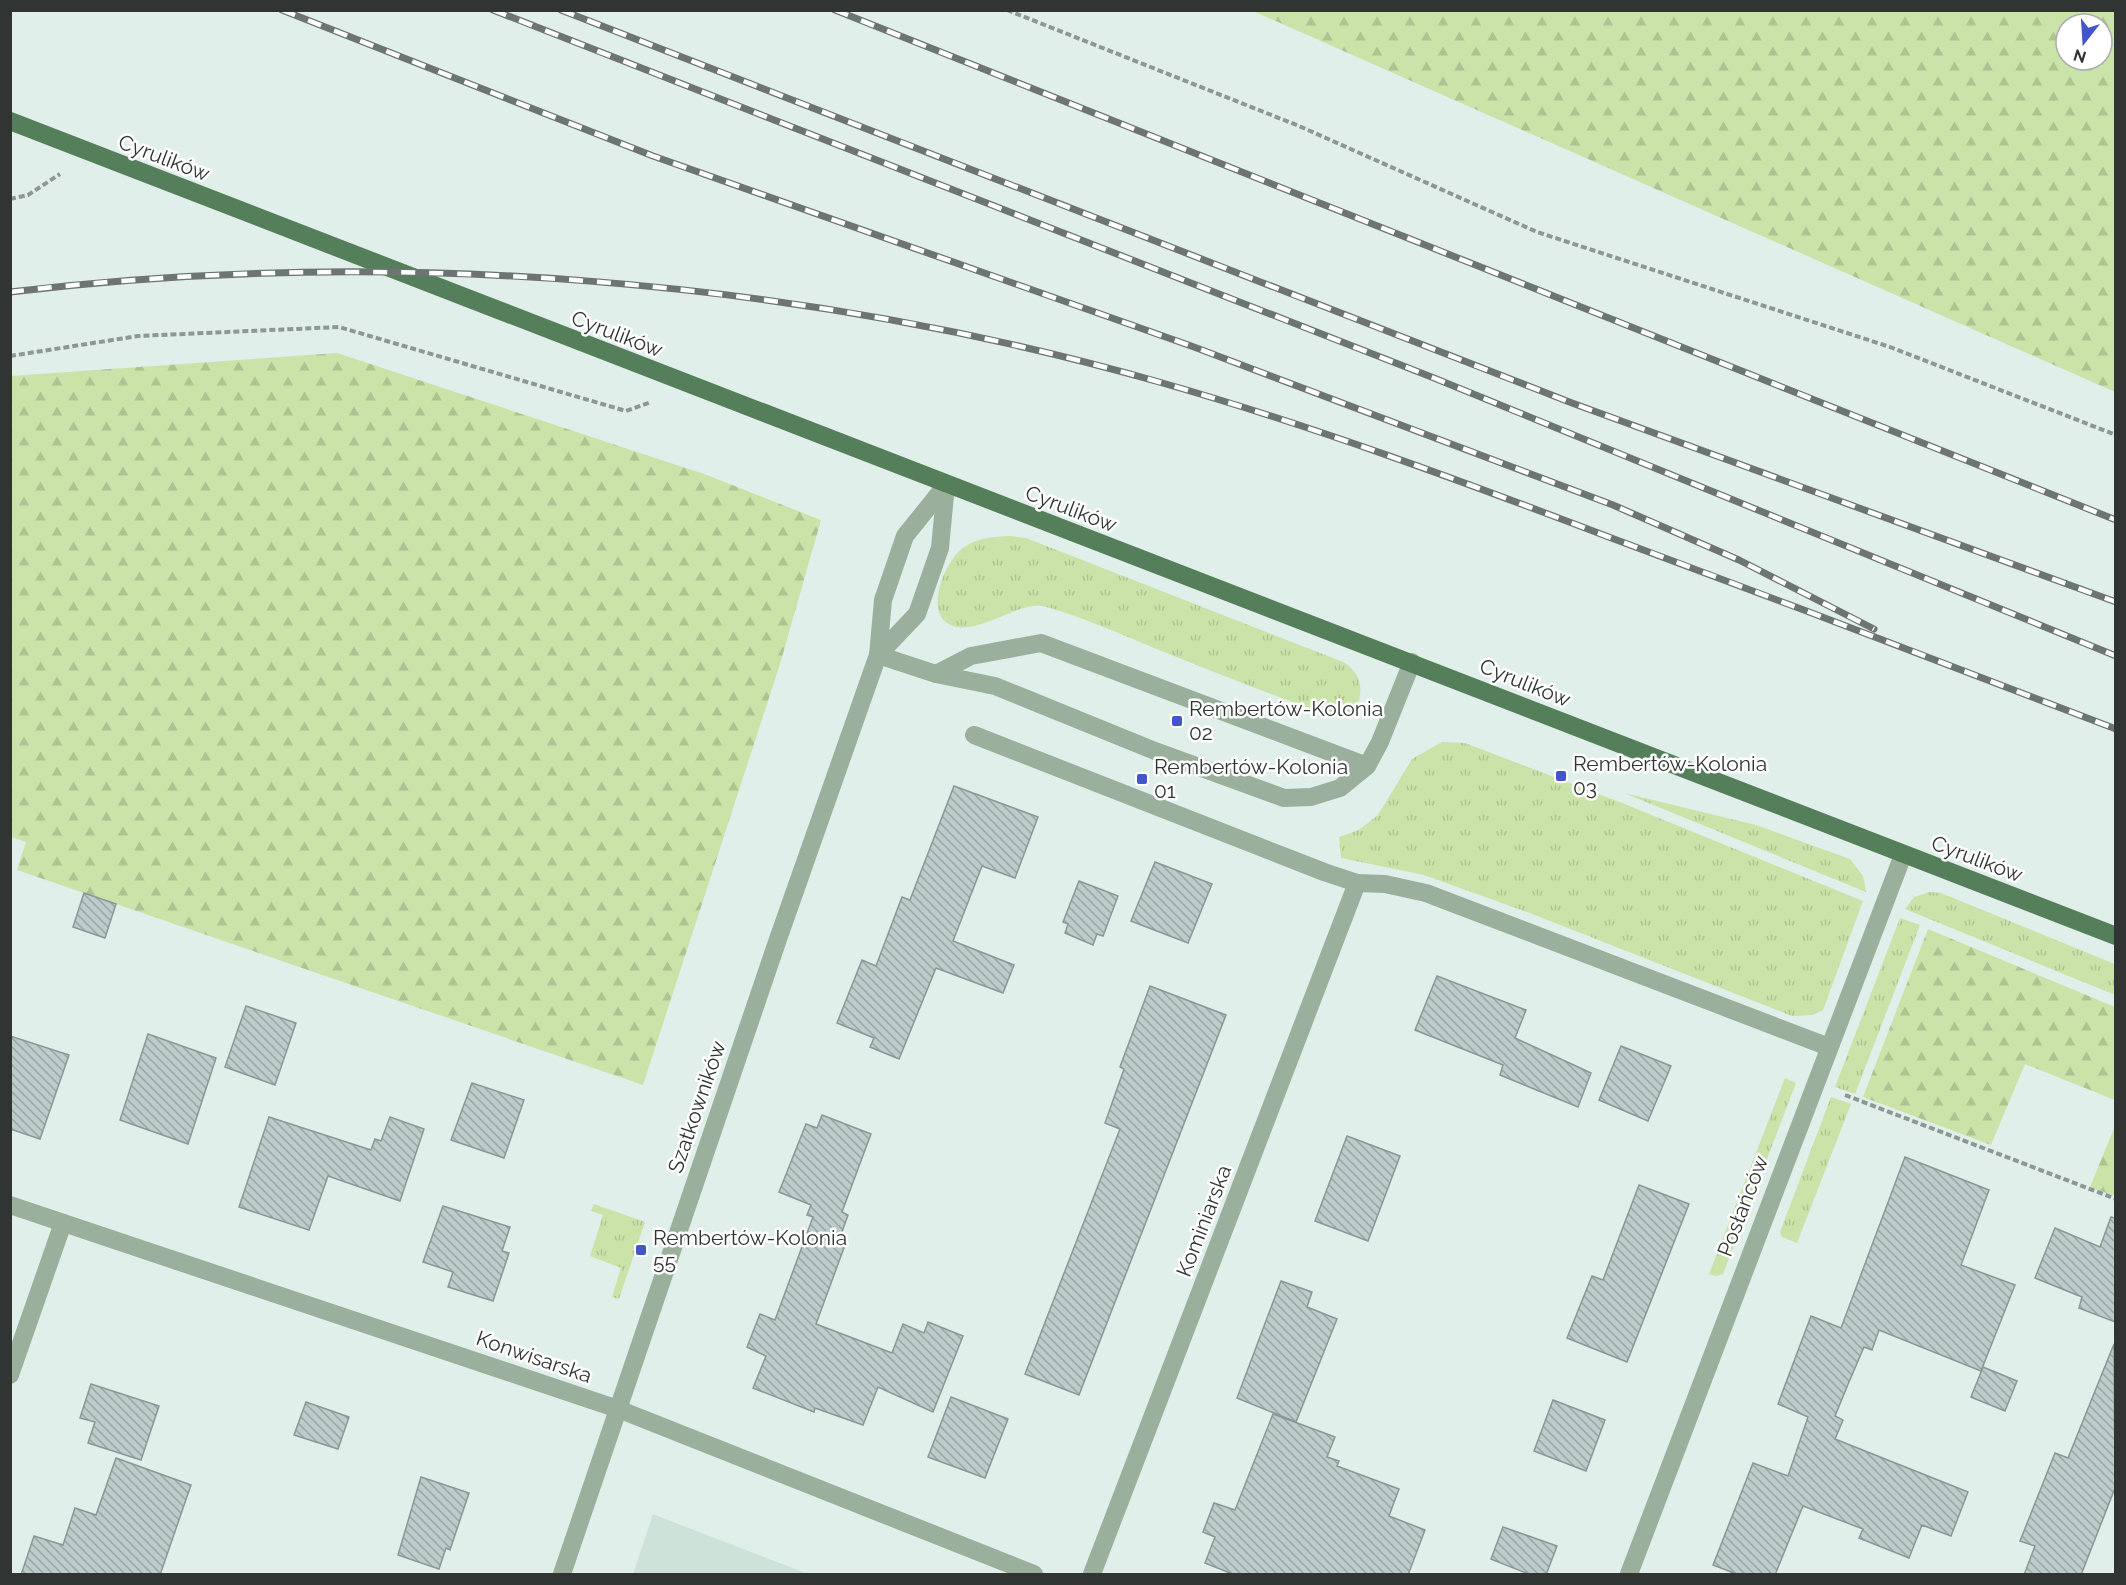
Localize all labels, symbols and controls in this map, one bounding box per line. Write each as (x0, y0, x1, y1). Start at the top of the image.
north arrow (2054, 12, 2114, 72)
text: N (2071, 45, 2088, 67)
street label: Cyrulików (115, 129, 213, 186)
street label: Cyrulików (568, 305, 666, 362)
street label: Cyrulików (1022, 480, 1120, 537)
street label: Cyrulików (1476, 653, 1574, 712)
place label: Rembertów-Kolonia 02 (1189, 696, 1383, 745)
marker: Rembertów-Kolonia 02 (1170, 714, 1184, 728)
place label: Rembertów-Kolonia 03 (1573, 751, 1767, 800)
place label: Rembertów-Kolonia 01 (1154, 754, 1348, 803)
marker: Rembertów-Kolonia 03 (1554, 769, 1568, 783)
marker: Rembertów-Kolonia 01 (1135, 772, 1149, 786)
street label: Cyrulików (1928, 830, 2026, 887)
street label: Szatkowników (662, 1038, 731, 1176)
street label: Posłańców (1712, 1152, 1773, 1260)
street label: Kominiarska (1171, 1161, 1236, 1280)
place label: Rembertów-Kolonia 55 (653, 1225, 847, 1274)
marker: Rembertów-Kolonia 55 (634, 1243, 648, 1257)
street label: Konwisarska (473, 1325, 595, 1388)

